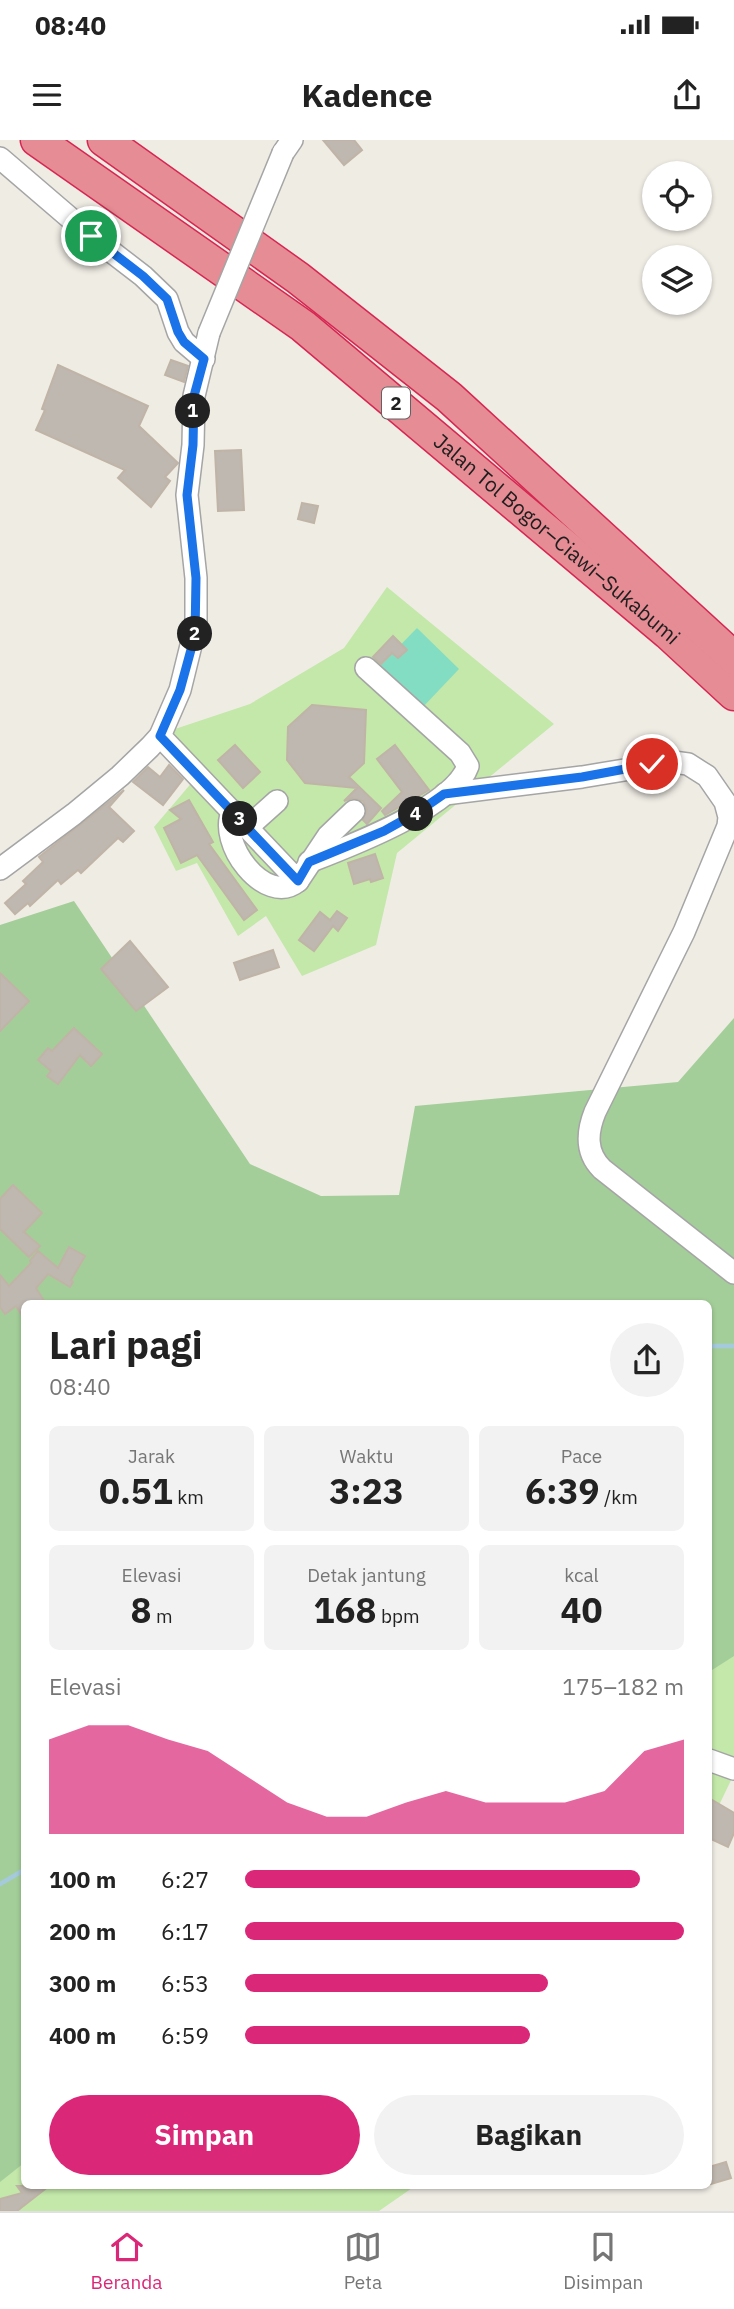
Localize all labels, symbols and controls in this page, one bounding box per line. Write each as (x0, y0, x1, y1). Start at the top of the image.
text: 08:40 (35, 8, 106, 42)
text: Kadence (301, 74, 433, 116)
icon: menu (28, 76, 66, 114)
icon: share (668, 76, 706, 114)
map controls (642, 161, 712, 315)
button: locate (642, 161, 712, 231)
pin (61, 206, 121, 266)
icon: arrive (72, 217, 110, 255)
button: layers (642, 245, 712, 315)
road number: 2 (382, 387, 410, 418)
pin: 1 (176, 394, 210, 428)
text: 1 (187, 398, 198, 422)
street label: Jalan Tol Bogor–Ciawi–Sukabumi (428, 427, 687, 650)
pin: 2 (178, 616, 212, 652)
text: 2 (189, 621, 200, 645)
pin (622, 734, 682, 794)
icon: check (633, 745, 671, 783)
pin: 4 (398, 796, 434, 832)
text: 4 (410, 801, 421, 825)
pin: 3 (222, 802, 258, 836)
text: 3 (234, 806, 245, 830)
text: Lari pagi (49, 1320, 203, 1369)
button: share (610, 1323, 684, 1397)
text: 08:40 (49, 1371, 111, 1401)
text: Jarak (128, 1444, 175, 1468)
text: Waktu (339, 1444, 394, 1468)
text: Pace (561, 1444, 602, 1468)
text: 0.51 (99, 1468, 173, 1514)
text: 3:23 (329, 1468, 404, 1514)
text: 6:39 (525, 1468, 600, 1514)
text: km (173, 1485, 204, 1509)
text: /km (600, 1485, 638, 1509)
text: Elevasi (122, 1563, 181, 1587)
text: Detak jantung (307, 1563, 426, 1587)
text: kcal (564, 1563, 599, 1587)
text: 8 (130, 1587, 151, 1633)
text: 168 (313, 1587, 376, 1633)
text: 40 (560, 1587, 603, 1633)
text: m (151, 1604, 173, 1628)
text: bpm (376, 1604, 420, 1628)
text: Elevasi (49, 1671, 121, 1701)
text: 175–182 m (562, 1671, 684, 1701)
text: 100 m (49, 1864, 116, 1894)
text: 6:27 (161, 1864, 209, 1894)
text: 200 m (49, 1916, 116, 1946)
text: 6:17 (161, 1916, 209, 1946)
text: 300 m (49, 1968, 116, 1998)
text: 6:53 (161, 1968, 209, 1998)
text: 400 m (49, 2020, 116, 2050)
text: 6:59 (161, 2020, 209, 2050)
button: Simpan (49, 2095, 360, 2175)
button: Bagikan (374, 2095, 684, 2175)
tab: Beranda (91, 2228, 162, 2294)
tab: Peta (344, 2228, 382, 2294)
tab: Disimpan (563, 2228, 643, 2294)

